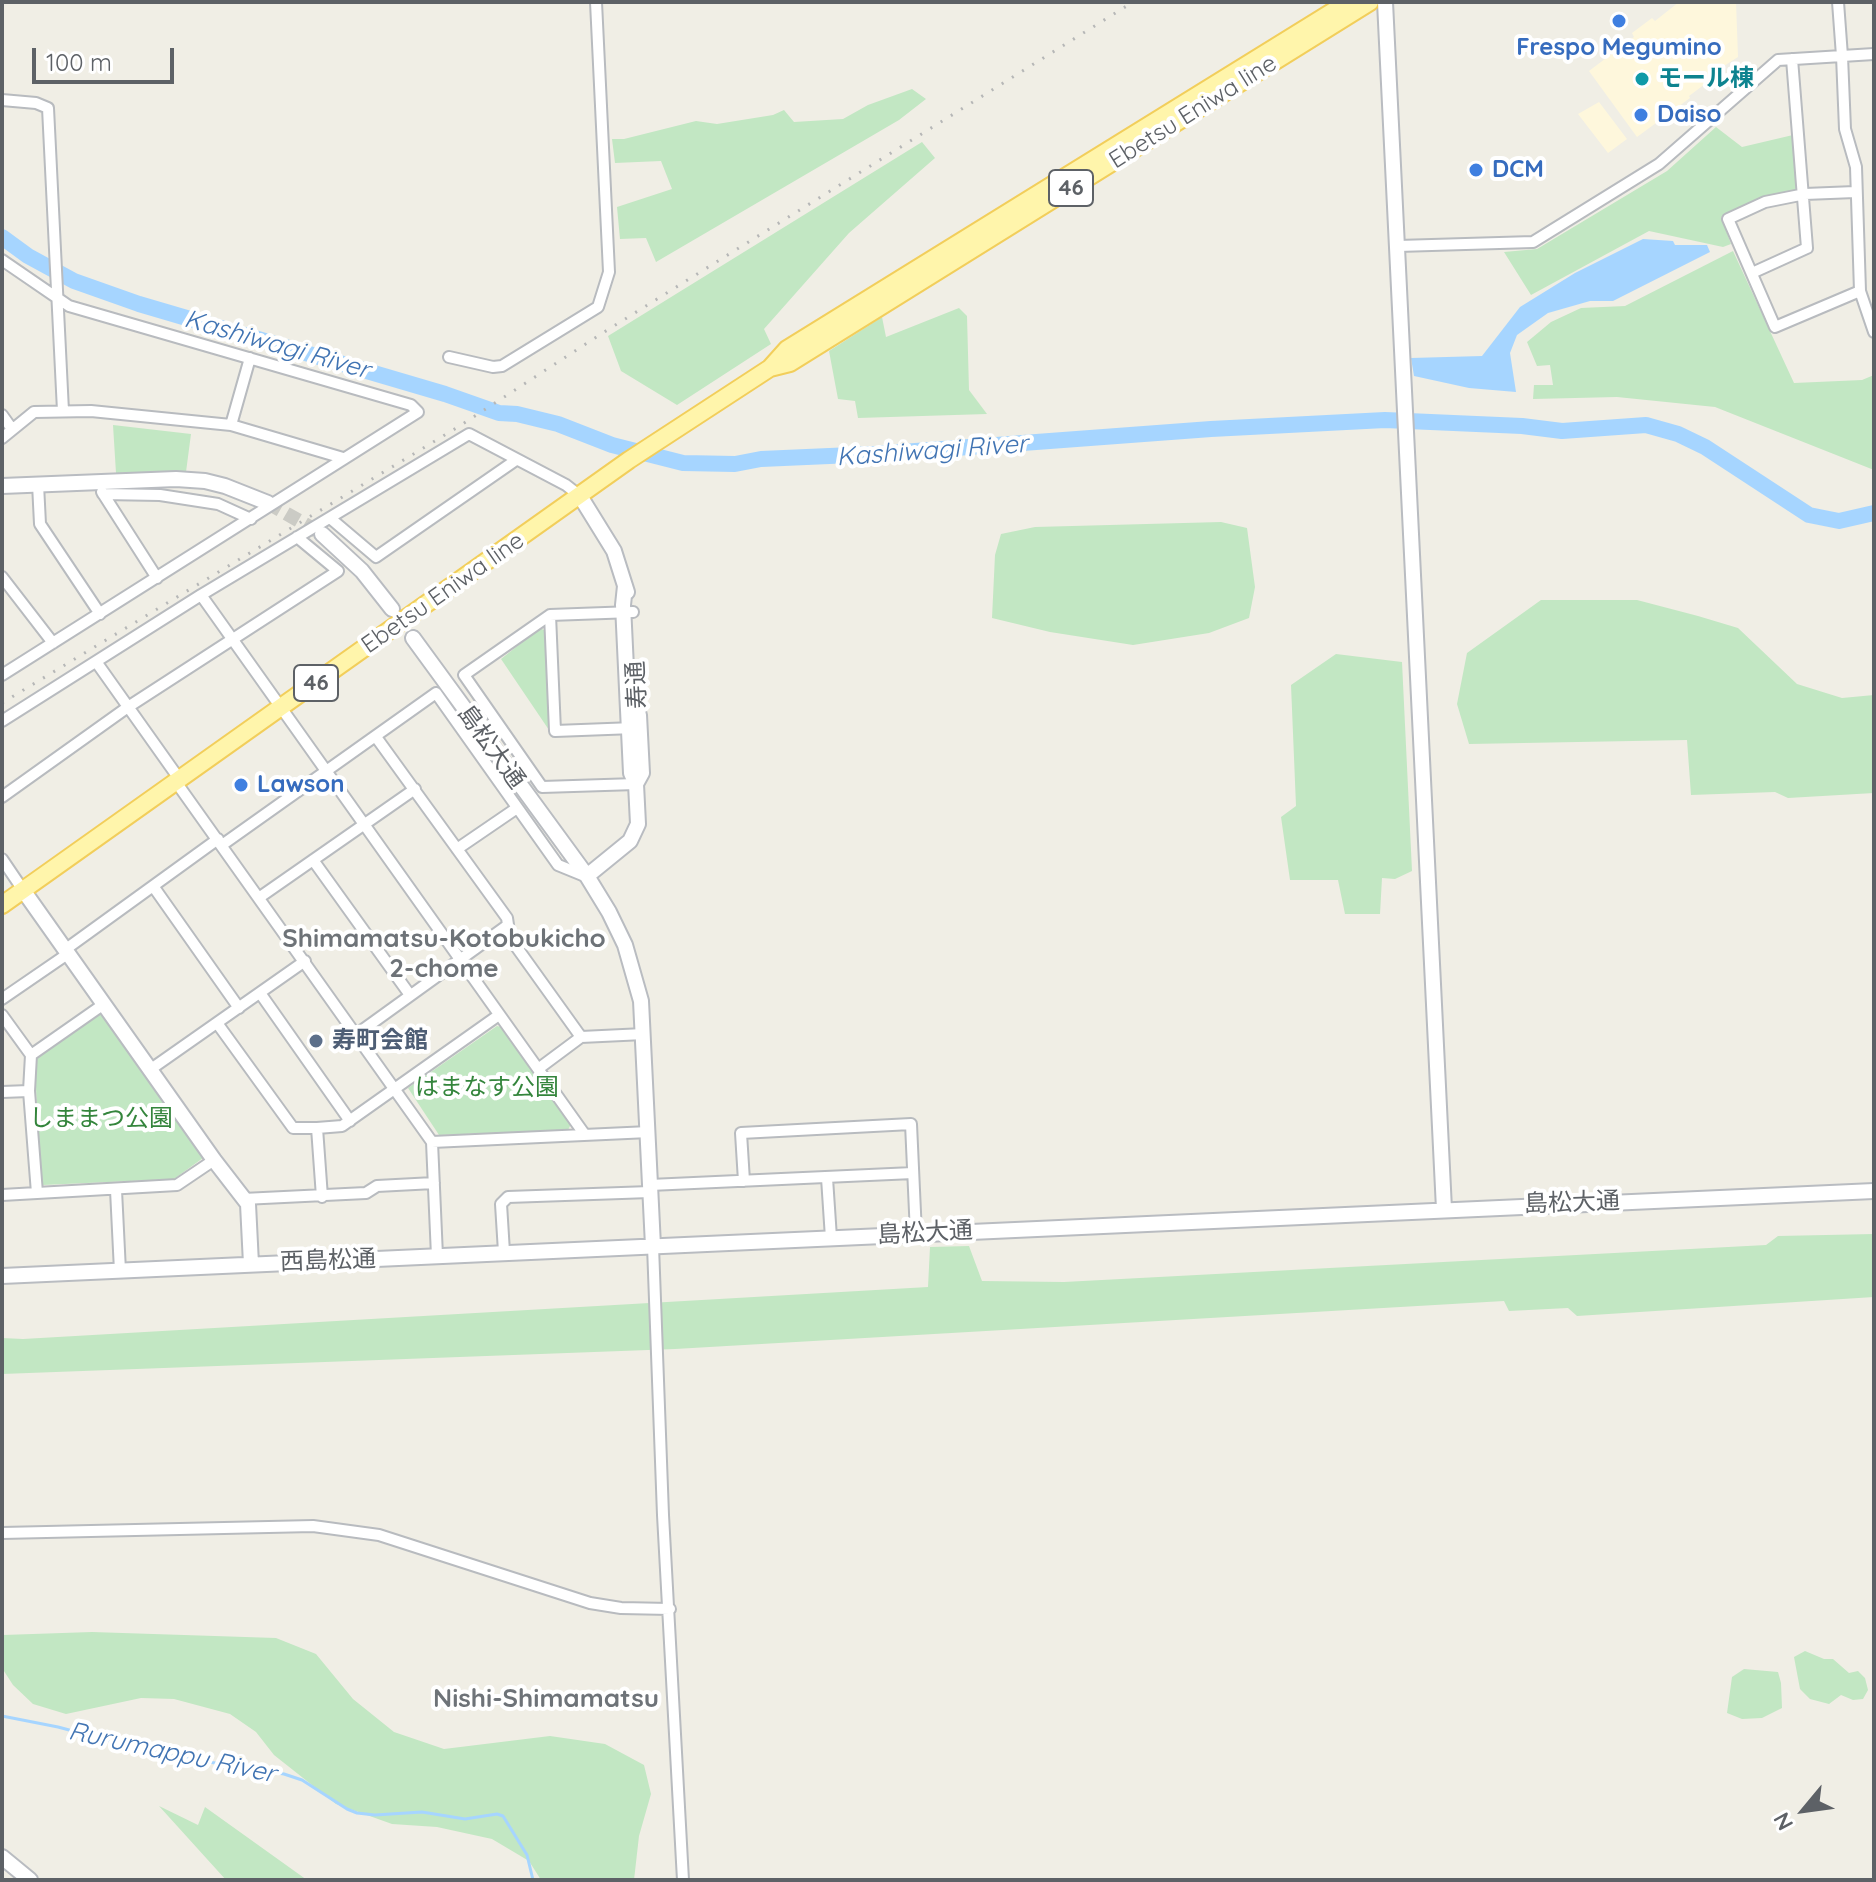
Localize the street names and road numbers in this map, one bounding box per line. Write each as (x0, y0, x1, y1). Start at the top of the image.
street label: Ebetsu Eniwa line (1104, 49, 1282, 175)
road number: 46 (1049, 170, 1093, 206)
street label: Ebetsu Eniwa line (356, 526, 530, 660)
street label: 寿通 (621, 660, 653, 710)
road number: 46 (294, 665, 338, 701)
street label: 島松大通 (451, 700, 531, 794)
street label: 島松大通 (1524, 1187, 1620, 1219)
street label: 島松大通 (876, 1216, 974, 1250)
street label: 西島松通 (280, 1245, 376, 1277)

